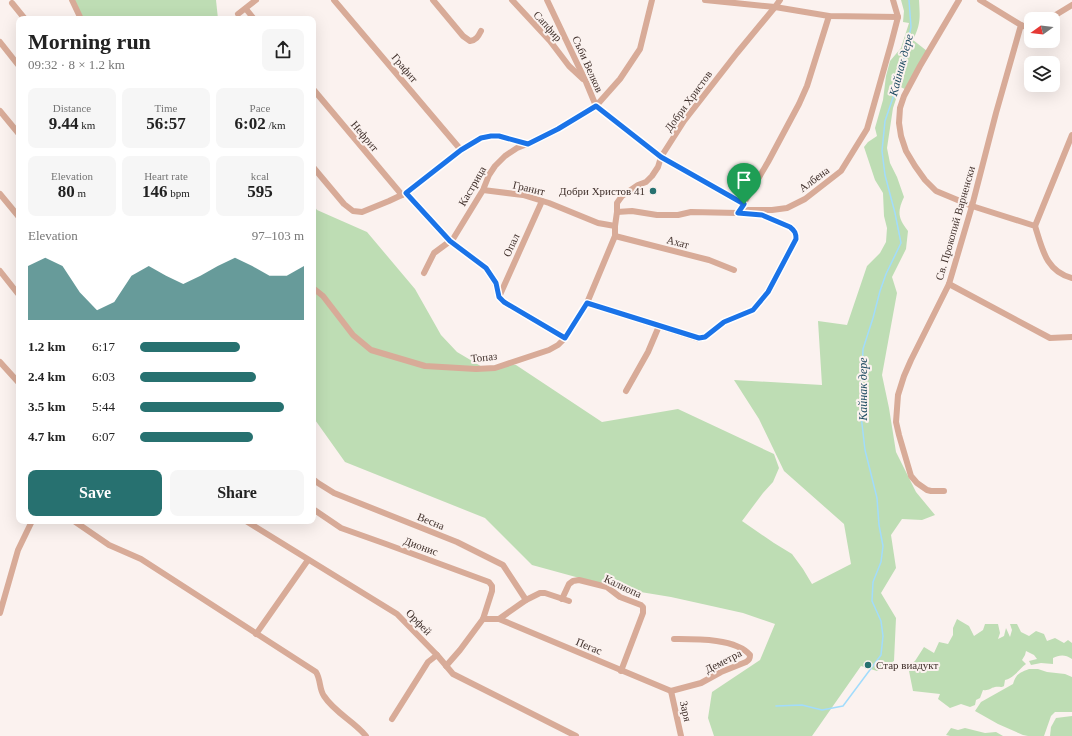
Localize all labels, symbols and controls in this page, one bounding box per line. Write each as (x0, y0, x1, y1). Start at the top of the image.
street label: Сапфир (531, 8, 565, 44)
north arrow (1024, 12, 1060, 48)
map controls (1024, 12, 1060, 92)
text: Morning run (28, 29, 151, 54)
button: share (262, 29, 304, 71)
water label: Кайнак дере (886, 32, 916, 98)
street label: Съби Велков (570, 34, 606, 94)
street label: Графит (390, 51, 421, 85)
button: layers (1024, 56, 1060, 92)
text: 09:32 · 8 × 1.2 km (28, 57, 125, 72)
street label: Добри Христов (662, 68, 714, 134)
text: Distance (53, 102, 91, 114)
text: Time (155, 102, 177, 114)
text: Pace (250, 102, 270, 114)
text: 9.44 (49, 114, 78, 133)
text: 56:57 (146, 114, 186, 133)
text: 6:02 (234, 114, 266, 133)
street label: Нефрит (349, 118, 381, 154)
text: km (78, 119, 95, 131)
text: /km (266, 119, 286, 131)
pin (727, 163, 761, 204)
street label: Кастрица (456, 164, 488, 208)
street label: Албена (797, 164, 831, 194)
street label: Св. Прокопий Варненски (933, 164, 977, 281)
icon: arrive (733, 169, 755, 191)
text: Elevation (51, 170, 93, 182)
text: Heart rate (144, 170, 188, 182)
text: kcal (251, 170, 269, 182)
street label: Гранит (512, 178, 546, 198)
text: 80 (58, 182, 75, 201)
text: 146 (142, 182, 168, 201)
text: 595 (247, 182, 273, 201)
place label: Добри Христов 41 (559, 185, 645, 197)
marker: Добри Христов 41 (648, 186, 658, 196)
text: m (75, 187, 86, 199)
text: bpm (168, 187, 190, 199)
text: Elevation (28, 228, 78, 243)
text: 97–103 m (252, 228, 304, 243)
street label: Опал (500, 231, 522, 259)
street label: Ахат (665, 233, 691, 251)
text: 1.2 km (28, 339, 66, 354)
text: 6:17 (92, 339, 115, 354)
street label: Топаз (470, 350, 498, 364)
water label: Кайнак дере (856, 357, 870, 422)
text: 2.4 km (28, 369, 66, 384)
text: 6:03 (92, 369, 115, 384)
text: 3.5 km (28, 399, 66, 414)
text: 5:44 (92, 399, 115, 414)
text: 4.7 km (28, 429, 66, 444)
text: 6:07 (92, 429, 115, 444)
button: Save (28, 470, 162, 516)
button: Share (170, 470, 304, 516)
street label: Весна (416, 510, 446, 532)
street label: Дионис (402, 534, 440, 558)
street label: Калиопа (602, 572, 644, 600)
street label: Орфей (404, 607, 434, 638)
street label: Пегас (574, 635, 604, 657)
street label: Деметра (703, 647, 744, 675)
place label: Стар виадукт (876, 659, 939, 671)
marker: Стар виадукт (863, 660, 873, 670)
street label: Заря (678, 699, 694, 723)

